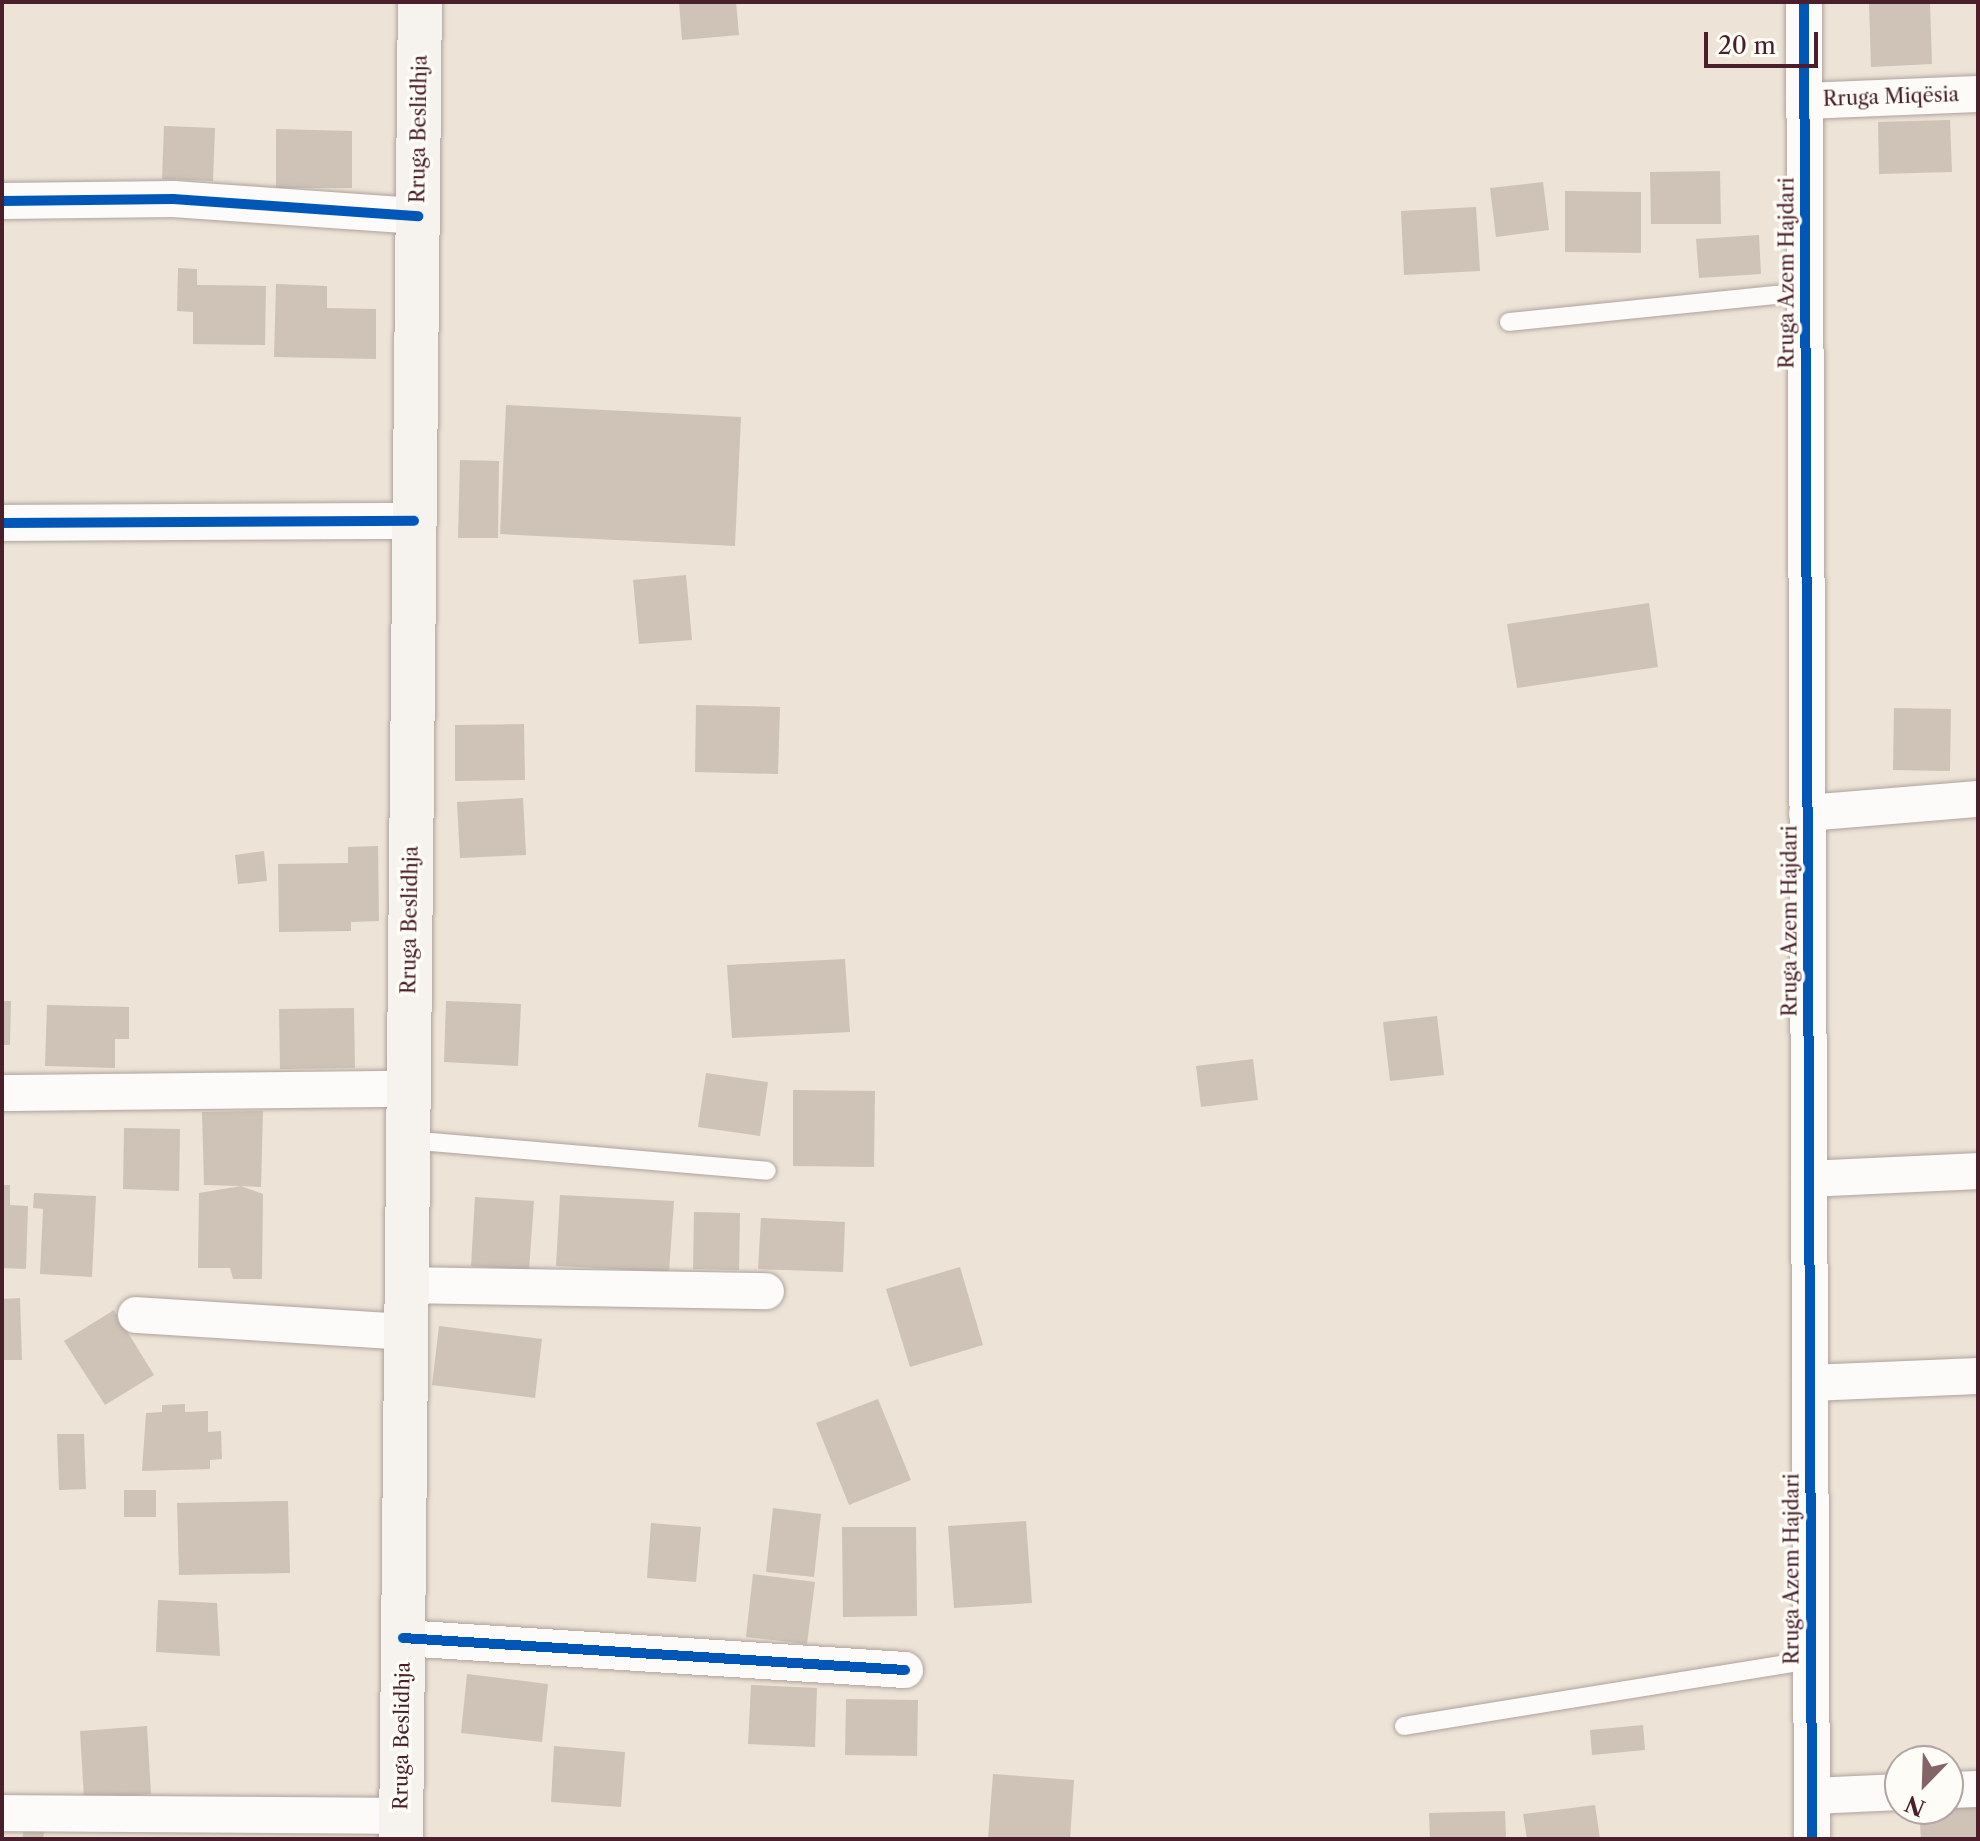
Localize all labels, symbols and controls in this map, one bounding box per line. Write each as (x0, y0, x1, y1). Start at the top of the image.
scale bar (1708, 16, 1822, 66)
text: 20 m (1718, 31, 1776, 60)
street label: Rruga Beslidhja (406, 55, 432, 203)
street label: Rruga Miqësia (1822, 83, 1960, 111)
street label: Rruga Azem Hajdari (1775, 177, 1799, 369)
street label: Rruga Azem Hajdari (1778, 825, 1802, 1017)
street label: Rruga Beslidhja (397, 846, 423, 994)
street label: Rruga Azem Hajdari (1780, 1473, 1804, 1665)
street label: Rruga Beslidhja (389, 1662, 415, 1810)
north arrow (1884, 1745, 1964, 1825)
text: N (1901, 1790, 1929, 1822)

